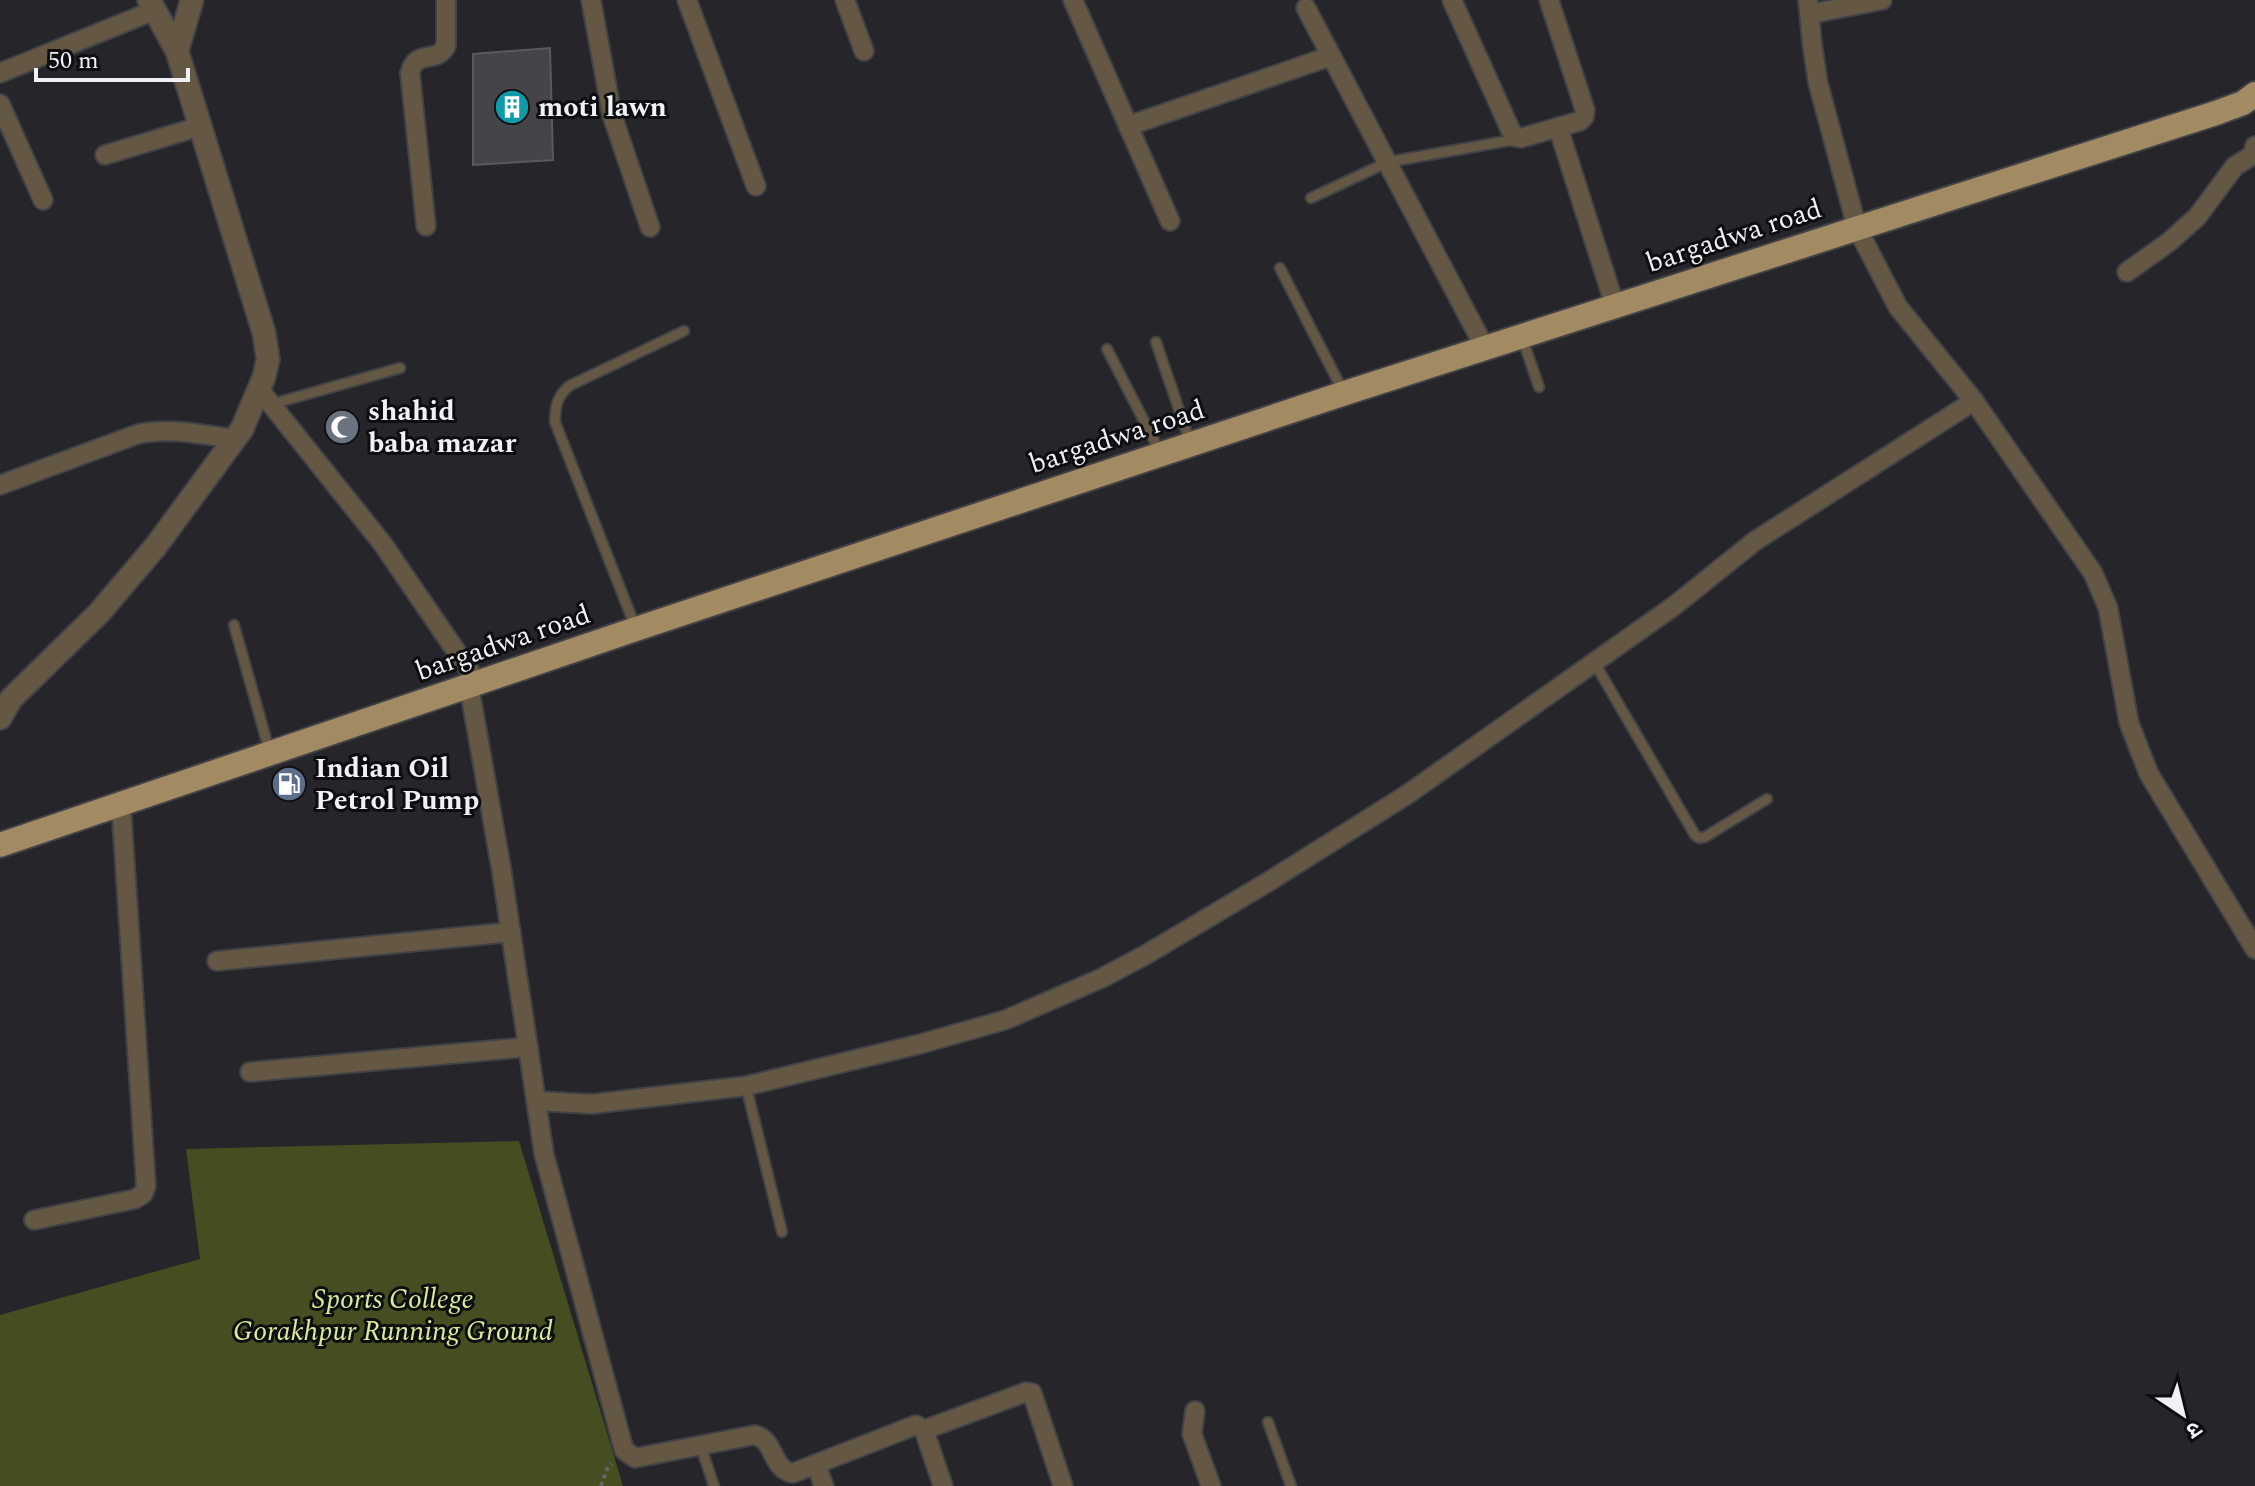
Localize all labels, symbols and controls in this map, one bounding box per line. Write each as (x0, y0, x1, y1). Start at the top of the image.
scale bar (36, 32, 188, 82)
text: 50 m (48, 43, 99, 79)
place label: moti lawn (538, 86, 667, 129)
building icon: moti lawn (493, 88, 531, 126)
street label: bargadwa road (1641, 187, 1827, 285)
street label: bargadwa road (1024, 388, 1210, 486)
place label: shahid baba mazar (368, 390, 516, 465)
mosque icon: shahid baba mazar (323, 408, 361, 446)
street label: bargadwa road (410, 593, 596, 693)
place label: Indian Oil Petrol Pump (315, 747, 479, 822)
fuel station icon: Indian Oil Petrol Pump (270, 765, 308, 803)
park label: Sports College Gorakhpur Running Ground (233, 1278, 553, 1353)
north arrow (2143, 1374, 2223, 1454)
text: उ (2178, 1412, 2208, 1447)

